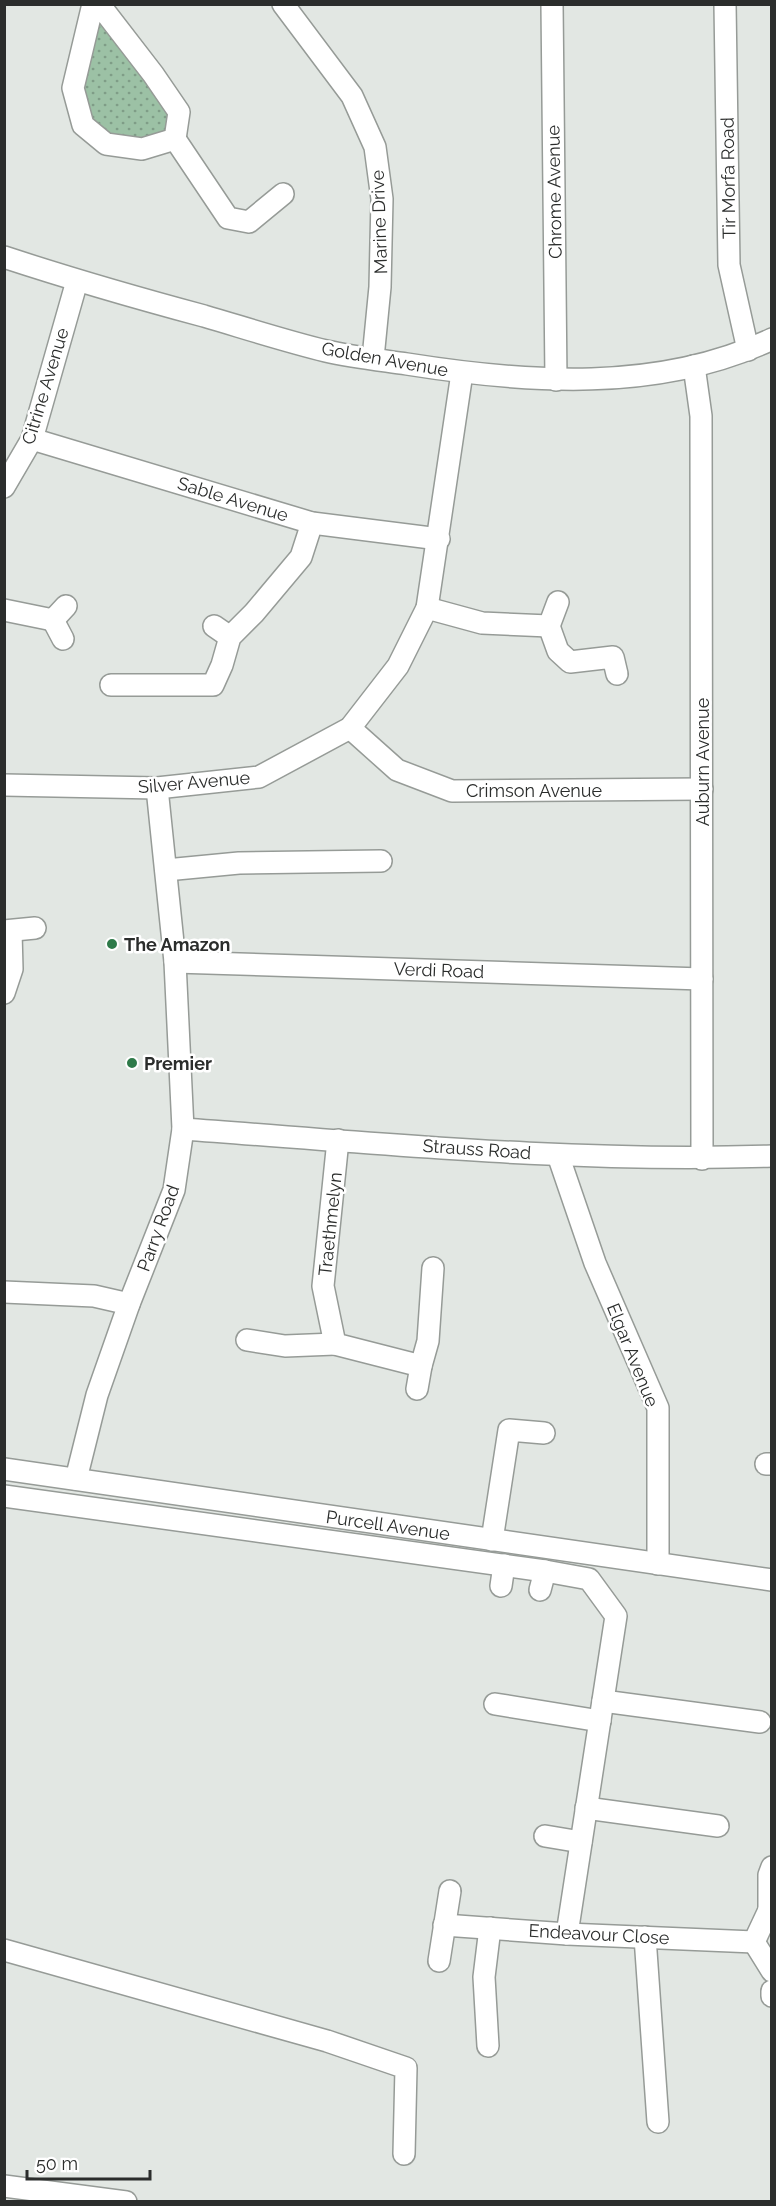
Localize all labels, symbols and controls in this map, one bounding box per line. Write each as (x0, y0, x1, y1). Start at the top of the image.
street label: Tir Morfa Road (716, 117, 740, 239)
street label: Chrome Avenue (542, 124, 566, 259)
street label: Marine Drive (367, 169, 391, 275)
street label: Citrine Avenue (17, 325, 73, 447)
street label: Golden Avenue (320, 338, 450, 381)
street label: Sable Avenue (175, 472, 291, 526)
street label: Auburn Avenue (692, 697, 713, 826)
street label: Silver Avenue (137, 767, 251, 797)
street label: Crimson Avenue (466, 780, 603, 801)
place label: The Amazon (124, 934, 230, 955)
marker: The Amazon (105, 937, 119, 951)
street label: Verdi Road (393, 958, 485, 982)
place label: Premier (144, 1053, 212, 1074)
marker: Premier (125, 1056, 139, 1070)
street label: Strauss Road (422, 1135, 532, 1163)
street label: Traethmelyn (314, 1171, 346, 1277)
street label: Parry Road (133, 1182, 183, 1274)
street label: Elgar Avenue (603, 1300, 663, 1410)
street label: Purcell Avenue (325, 1506, 452, 1544)
street label: Endeavour Close (528, 1920, 670, 1948)
scale bar (27, 2143, 150, 2181)
text: 50 m (36, 2153, 78, 2174)

